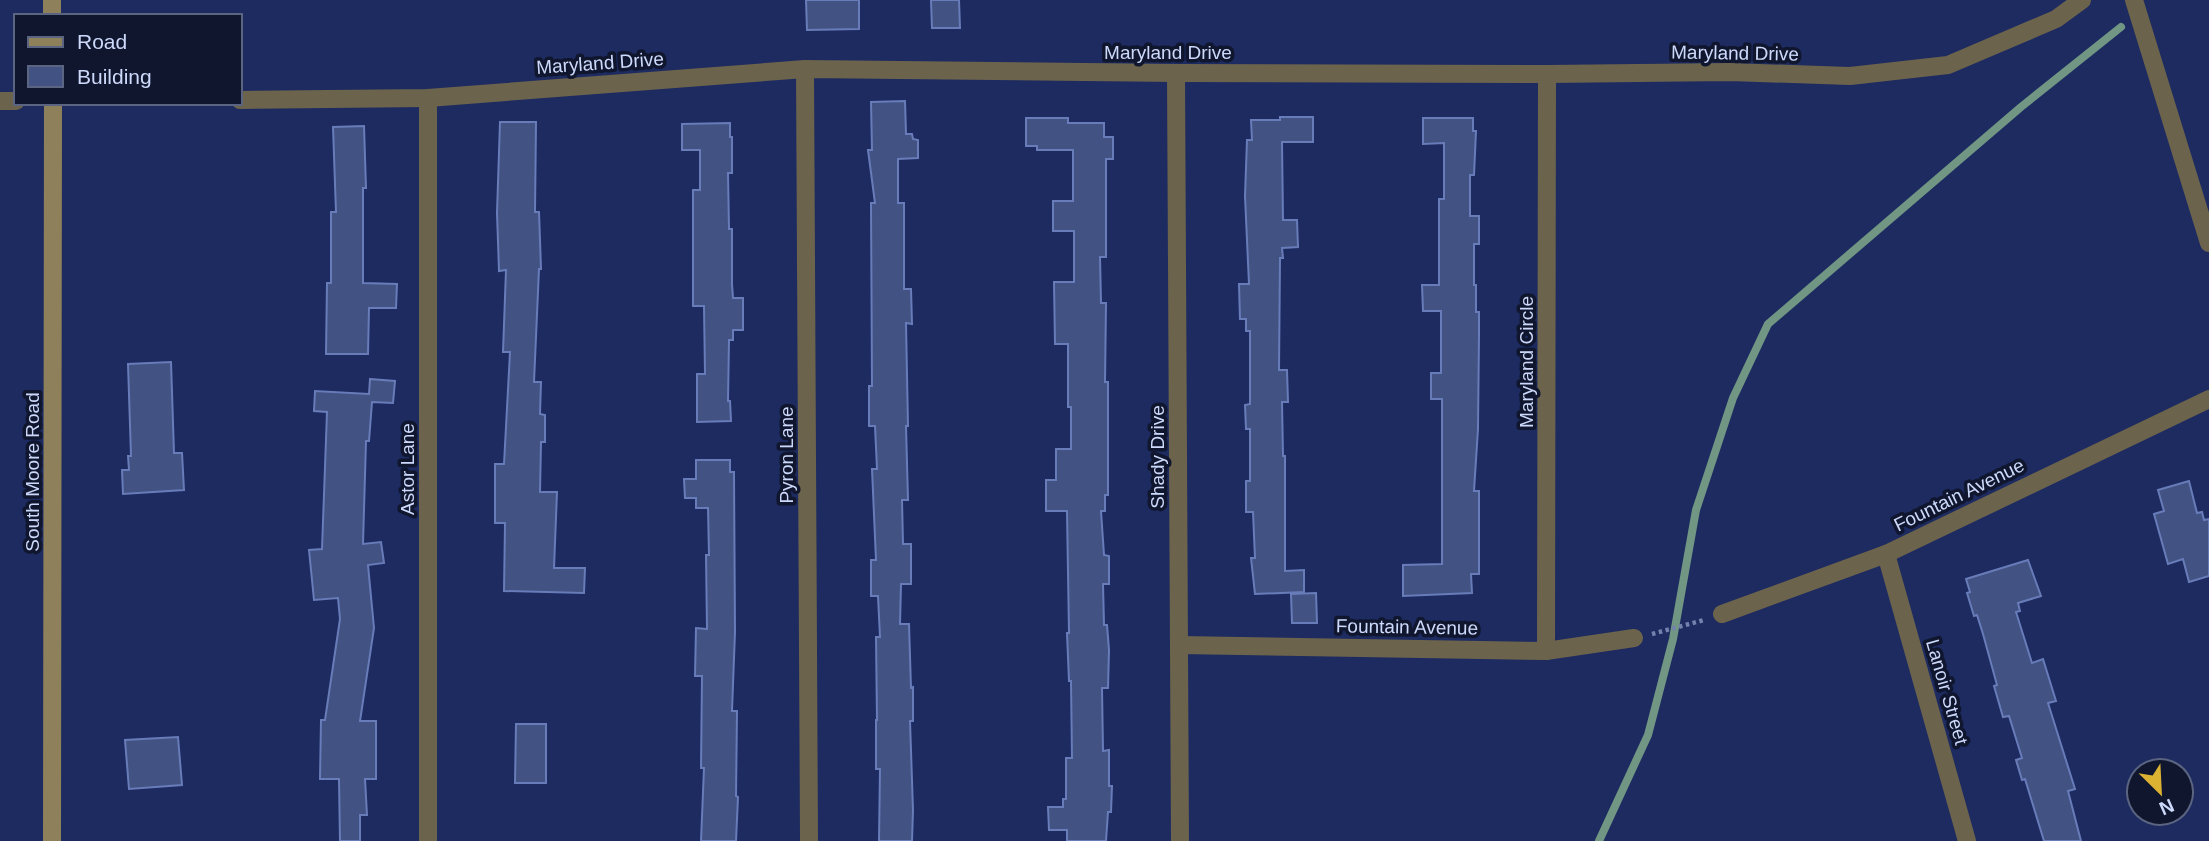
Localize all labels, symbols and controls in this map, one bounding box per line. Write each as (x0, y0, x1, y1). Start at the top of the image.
legend (14, 14, 242, 105)
text: Road (77, 30, 127, 53)
street label: Maryland Drive (1671, 41, 1799, 65)
street label: Maryland Drive (1104, 42, 1232, 63)
street label: Maryland Drive (536, 48, 664, 78)
text: Building (77, 65, 152, 88)
street label: Maryland Circle (1516, 296, 1537, 428)
street label: South Moore Road (22, 392, 43, 552)
street label: Shady Drive (1147, 405, 1168, 509)
street label: Pyron Lane (776, 406, 797, 504)
street label: Astor Lane (397, 423, 418, 515)
street label: Fountain Avenue (1890, 454, 2028, 536)
street label: Fountain Avenue (1336, 615, 1478, 639)
street label: Lanoir Street (1922, 637, 1972, 748)
north arrow (2125, 757, 2195, 827)
text: N (2156, 795, 2177, 819)

